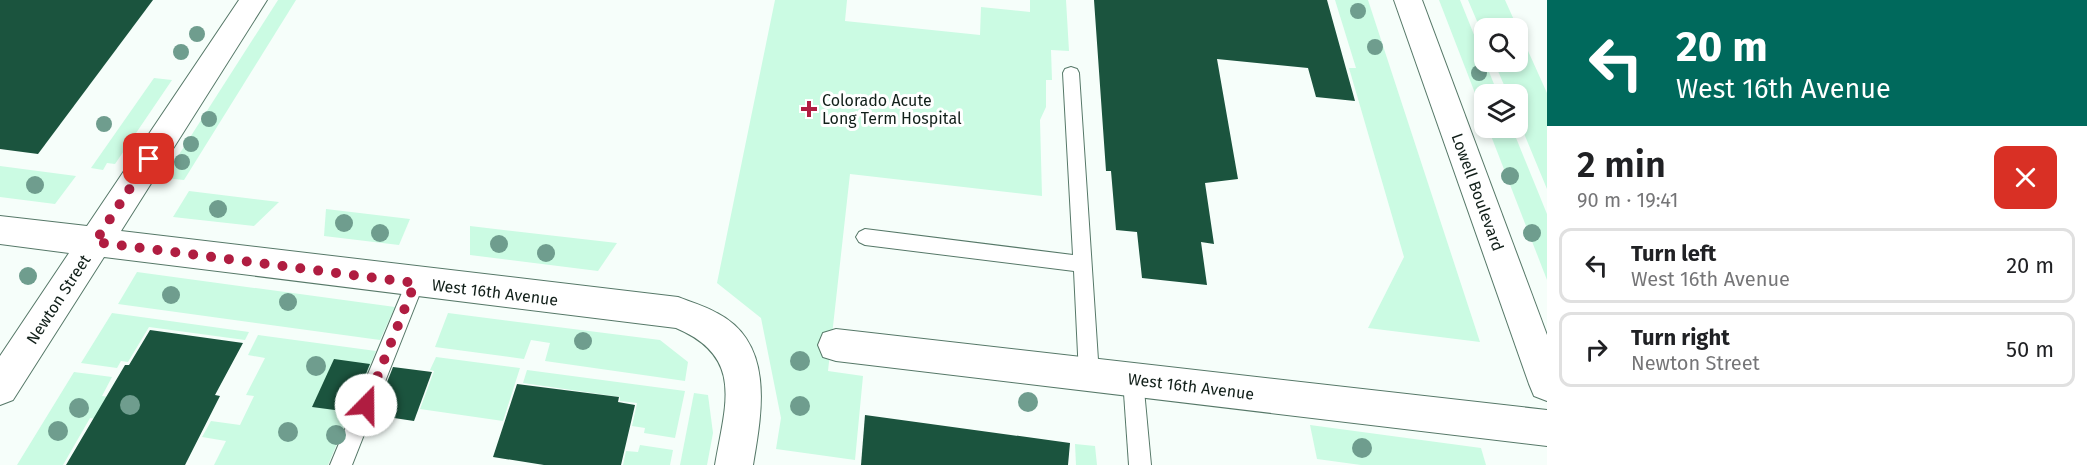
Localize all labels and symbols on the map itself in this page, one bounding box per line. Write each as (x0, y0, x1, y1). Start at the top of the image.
place label: Colorado Acute Long Term Hospital (822, 91, 962, 128)
marker: Colorado Acute Long Term Hospital (800, 100, 818, 118)
street label: Lowell Boulevard (1447, 131, 1508, 254)
pin (123, 133, 174, 184)
street label: Newton Street (22, 251, 95, 348)
street label: West 16th Avenue (431, 275, 559, 310)
street label: West 16th Avenue (1127, 369, 1255, 404)
position arrow (334, 373, 398, 437)

